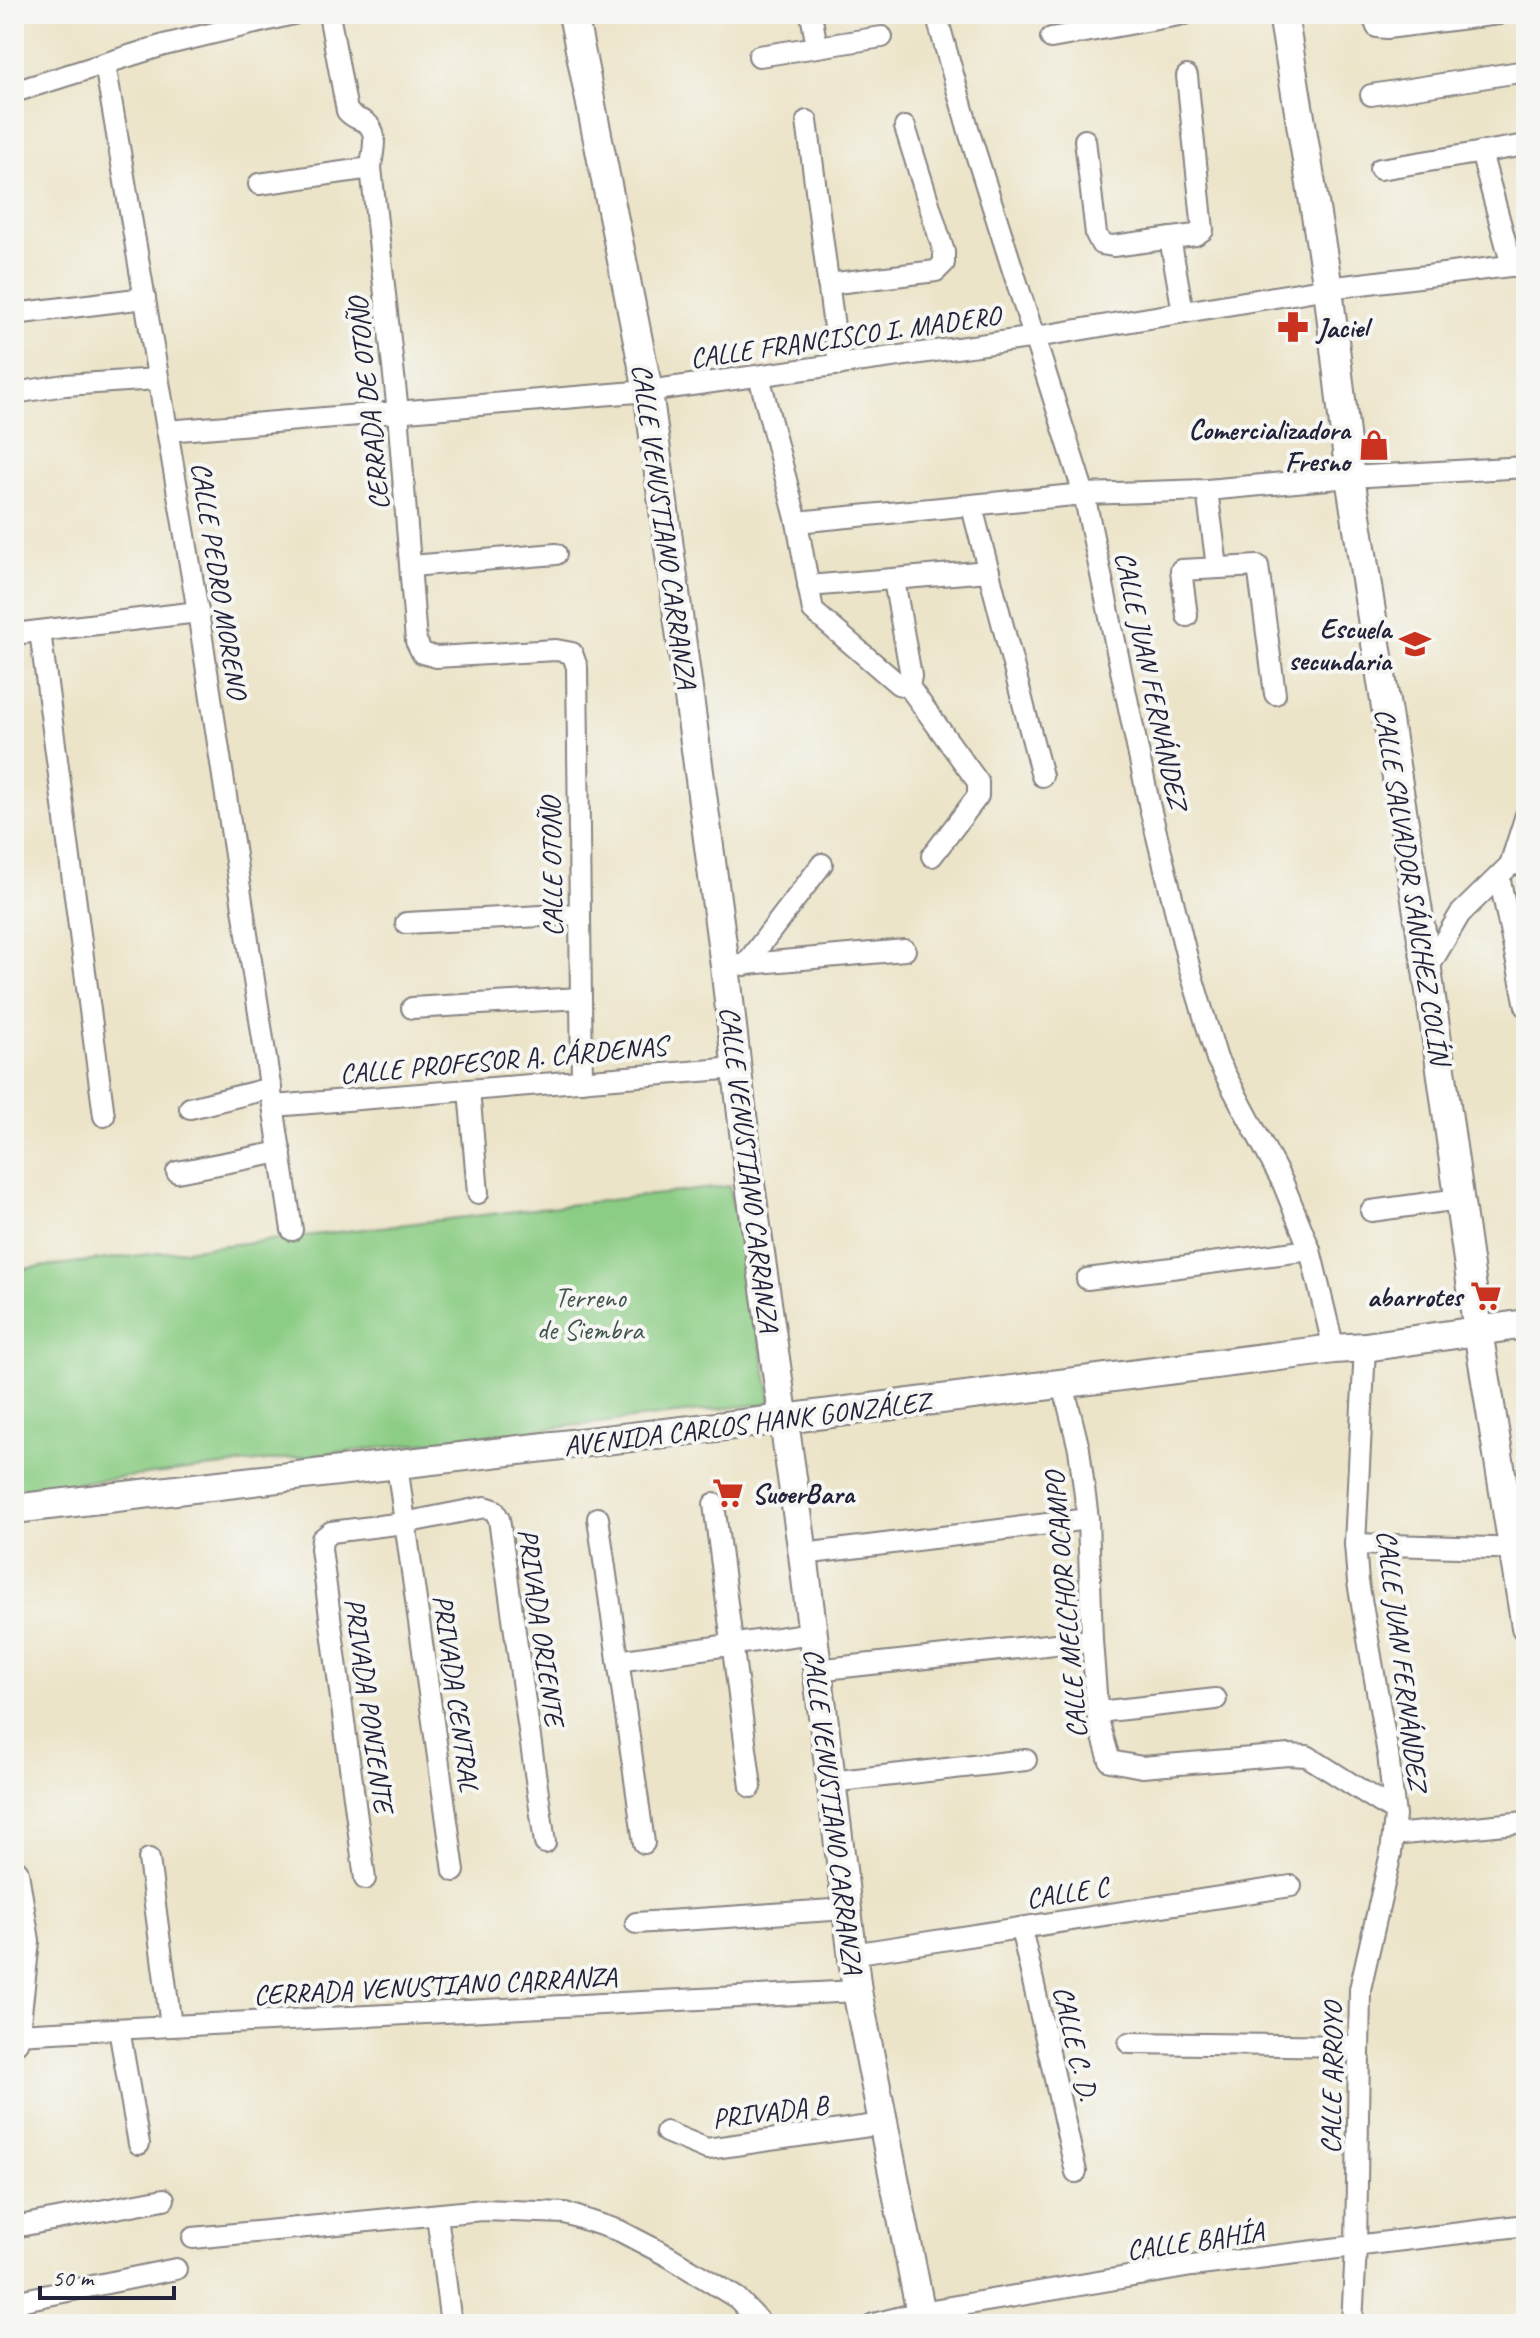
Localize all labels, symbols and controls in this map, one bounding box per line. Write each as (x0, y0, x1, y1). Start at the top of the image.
street label: CERRADA DE OTOÑO (340, 293, 397, 512)
street label: CALLE FRANCISCO I. MADERO (688, 297, 1005, 376)
pharmacy icon: Jaciel (1276, 310, 1310, 344)
place label: Jaciel (1315, 310, 1373, 345)
street label: CALLE VENUSTIANO CARRANZA (624, 362, 705, 693)
place label: Comercializadora Fresno (1188, 412, 1353, 479)
shop icon: Comercializadora Fresno (1357, 428, 1391, 462)
street label: CALLE PEDRO MORENO (184, 459, 256, 704)
street label: CALLE JUAN FERNÁNDEZ (1107, 548, 1197, 816)
place label: Escuela secundaria (1289, 611, 1394, 678)
school or university icon: Escuela secundaria (1398, 627, 1432, 661)
street label: CALLE SALVADOR SÁNCHEZ COLÍN (1367, 706, 1459, 1071)
street label: CALLE OTOÑO (533, 794, 570, 937)
street label: CALLE VENUSTIANO CARRANZA (712, 1004, 787, 1336)
street label: CALLE PROFESOR A. CÁRDENAS (338, 1027, 673, 1091)
place label: abarrotes (1367, 1279, 1465, 1314)
supermarket icon: abarrotes (1469, 1279, 1503, 1313)
park label: Terreno de Siembra (537, 1280, 645, 1347)
street label: AVENIDA CARLOS HANK GONZÁLEZ (562, 1383, 937, 1463)
street label: CALLE MELCHOR OCAMPO (1036, 1467, 1095, 1740)
supermarket icon: SuoerBara (711, 1476, 745, 1510)
place label: SuoerBara (752, 1476, 856, 1511)
street label: PRIVADA ORIENTE (510, 1526, 573, 1731)
street label: CALLE JUAN FERNÁNDEZ (1369, 1528, 1436, 1797)
street label: PRIVADA CENTRAL (425, 1592, 488, 1795)
street label: PRIVADA PONIENTE (337, 1596, 402, 1817)
street label: CALLE VENUSTIANO CARRANZA (796, 1646, 871, 1978)
street label: CALLE C (1024, 1868, 1113, 1916)
street label: CERRADA VENUSTIANO CARRANZA (253, 1958, 618, 2012)
street label: CALLE C. D. (1045, 1982, 1106, 2104)
street label: CALLE ARROYO (1313, 1999, 1350, 2154)
street label: PRIVADA B (710, 2087, 833, 2136)
street label: CALLE BAHÍA (1124, 2213, 1268, 2267)
scale bar (40, 2250, 174, 2300)
text: 50 m (52, 2263, 95, 2293)

